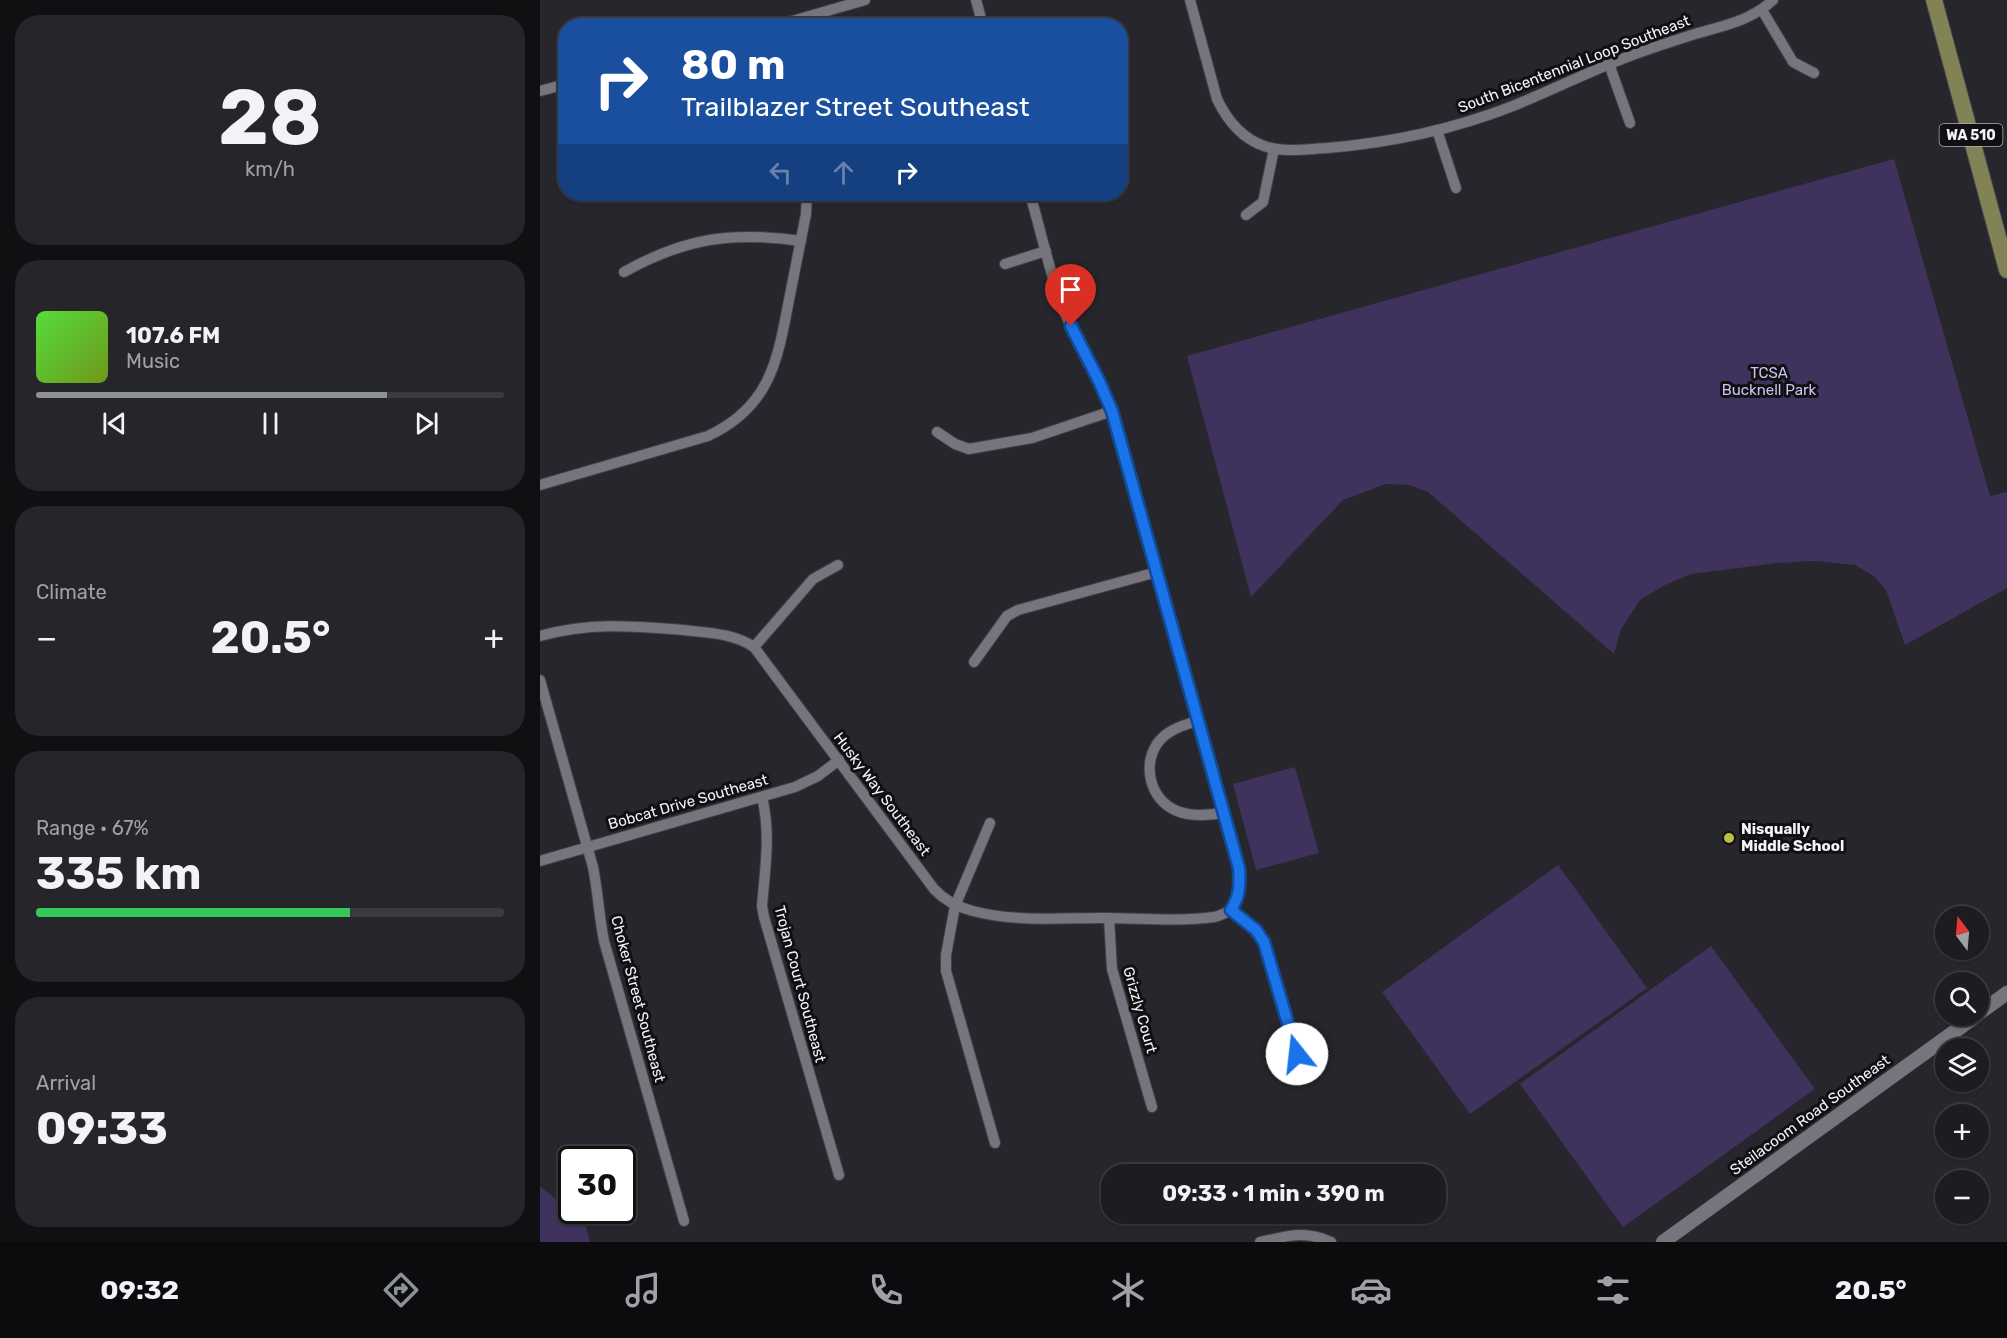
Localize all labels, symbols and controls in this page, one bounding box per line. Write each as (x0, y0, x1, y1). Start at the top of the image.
street label: South Bicentennial Loop Southeast (1456, 11, 1693, 117)
text: 80 m (681, 40, 785, 90)
icon: right (582, 42, 660, 120)
text: 28 (218, 71, 322, 164)
text: Trailblazer Street Southeast (681, 91, 1030, 123)
road number: WA 510 (1940, 124, 2002, 146)
icon: left (764, 156, 797, 189)
icon: ahead (827, 156, 860, 189)
icon: right (890, 156, 923, 189)
text: km/h (245, 157, 295, 181)
pin (1045, 264, 1096, 326)
icon: arrive (1054, 273, 1087, 306)
text: 107.6 FM (126, 322, 220, 349)
text: Music (126, 349, 180, 373)
park label: TCSA Bucknell Park (1722, 364, 1817, 399)
icon: previous (98, 407, 131, 440)
icon: pause (254, 407, 287, 440)
icon: next (410, 407, 443, 440)
text: Climate (36, 580, 107, 604)
text: 20.5° (211, 611, 330, 664)
text: − (36, 618, 57, 657)
text: + (483, 618, 504, 657)
street label: Husky Way Southeast (830, 729, 934, 859)
street label: Bobcat Drive Southeast (606, 771, 770, 833)
text: Range · 67% (36, 816, 149, 840)
place label: Nisqually Middle School (1741, 820, 1844, 855)
marker: Nisqually Middle School (1722, 831, 1736, 845)
text: 335 km (36, 847, 202, 900)
street label: Trojan Court Southeast (770, 904, 830, 1064)
north arrow (1935, 906, 1989, 960)
map controls (1935, 906, 1989, 1224)
street label: Choker Street Southeast (607, 914, 669, 1084)
street label: Grizzly Court (1119, 965, 1161, 1055)
button: search (1935, 972, 1989, 1026)
position arrow (1265, 1022, 1329, 1086)
button: layers (1935, 1038, 1989, 1092)
street label: Steilacoom Road Southeast (1727, 1051, 1893, 1179)
text: Arrival (36, 1071, 96, 1095)
text: 09:33 (36, 1102, 168, 1155)
button: + (1935, 1104, 1989, 1158)
speed limit sign: 30 (558, 1146, 636, 1224)
button: − (1935, 1170, 1989, 1224)
text: 09:33 · 1 min · 390 m (1162, 1180, 1385, 1207)
icon: directions (380, 1269, 422, 1311)
icon: music (622, 1269, 664, 1311)
icon: phone (865, 1269, 907, 1311)
icon: climate (1107, 1269, 1149, 1311)
icon: car (1350, 1269, 1392, 1311)
icon: filters (1592, 1269, 1634, 1311)
text: 09:32 (100, 1274, 179, 1306)
text: 20.5° (1835, 1274, 1907, 1306)

